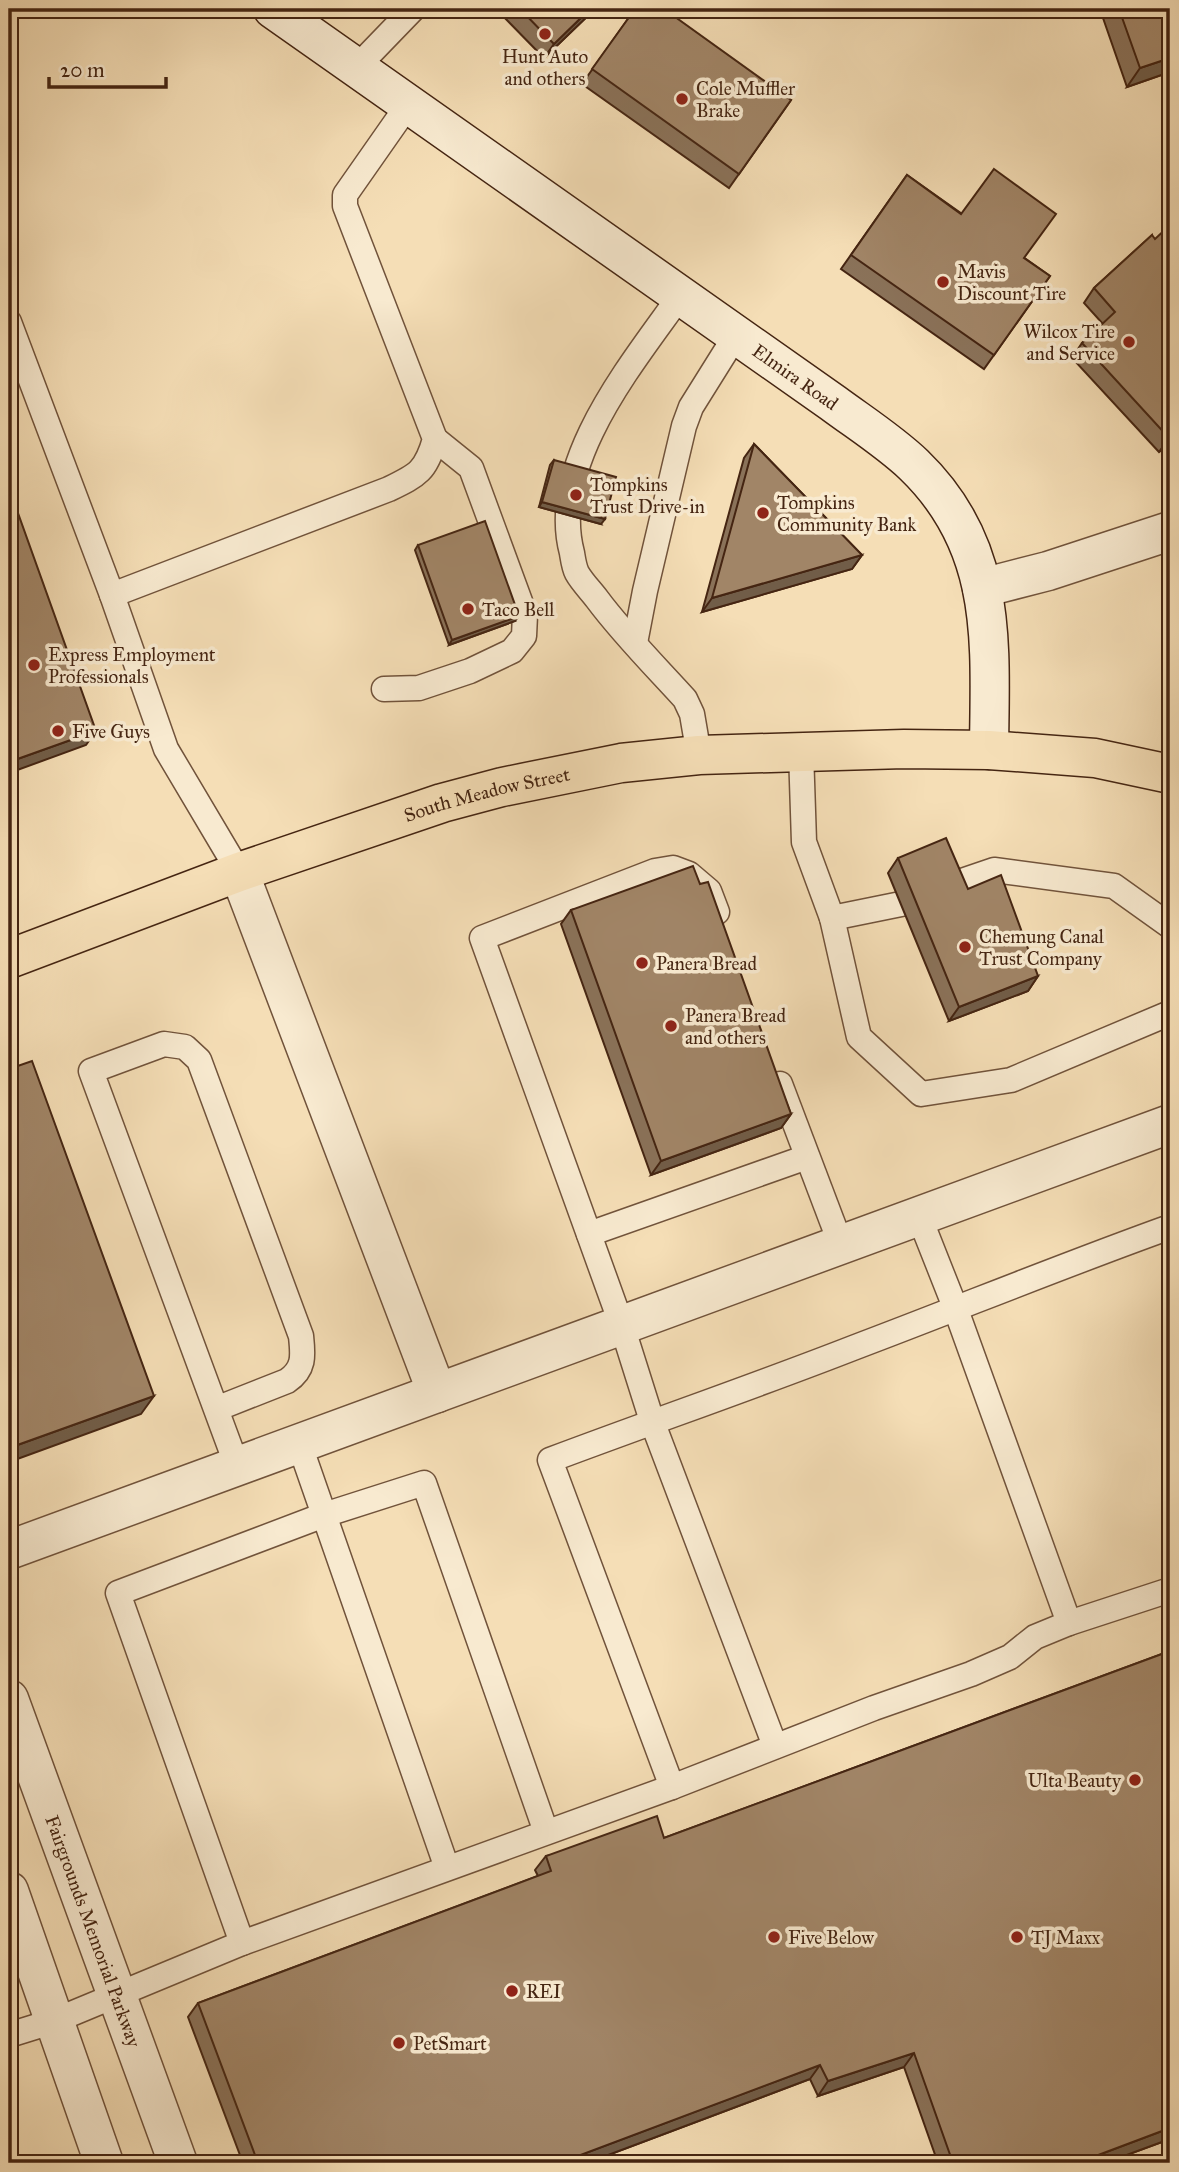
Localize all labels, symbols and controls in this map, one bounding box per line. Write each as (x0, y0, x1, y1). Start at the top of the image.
marker: Hunt Auto and others (537, 26, 553, 42)
place label: Hunt Auto and others (502, 45, 589, 90)
scale bar (49, 46, 166, 90)
text: 20 m (60, 57, 105, 83)
place label: Cole Muffler Brake (696, 77, 796, 122)
marker: Cole Muffler Brake (674, 91, 690, 107)
place label: Mavis Discount Tire (957, 260, 1066, 305)
marker: Mavis Discount Tire (935, 274, 951, 290)
place label: Wilcox Tire and Service (1023, 320, 1115, 365)
marker: Wilcox Tire and Service (1121, 334, 1137, 350)
street label: Elmira Road (748, 339, 843, 415)
place label: Tompkins Trust Drive-in (590, 473, 705, 518)
marker: Tompkins Trust Drive-in (568, 487, 584, 503)
place label: Tompkins Community Bank (777, 491, 917, 536)
marker: Tompkins Community Bank (755, 505, 771, 521)
place label: Taco Bell (482, 598, 555, 621)
marker: Taco Bell (460, 601, 476, 617)
place label: Express Employment Professionals (48, 643, 216, 688)
marker: Express Employment Professionals (26, 657, 42, 673)
place label: Five Guys (72, 720, 150, 743)
marker: Five Guys (50, 723, 66, 739)
street label: South Meadow Street (401, 763, 572, 827)
place label: Chemung Canal Trust Company (979, 925, 1105, 970)
marker: Chemung Canal Trust Company (957, 939, 973, 955)
place label: Panera Bread (656, 952, 757, 975)
marker: Panera Bread (634, 955, 650, 971)
place label: Panera Bread and others (685, 1004, 786, 1049)
marker: Panera Bread and others (663, 1018, 679, 1034)
place label: Ulta Beauty (1028, 1769, 1122, 1792)
marker: Ulta Beauty (1127, 1772, 1143, 1788)
street label: Fairgrounds Memorial Parkway (40, 1812, 146, 2051)
place label: Five Below (788, 1926, 875, 1949)
place label: TJ Maxx (1031, 1926, 1101, 1950)
marker: Five Below (766, 1929, 782, 1945)
marker: TJ Maxx (1009, 1929, 1025, 1945)
place label: REI (526, 1980, 561, 2003)
marker: REI (504, 1983, 520, 1999)
place label: PetSmart (413, 2032, 487, 2055)
marker: PetSmart (391, 2035, 407, 2051)

